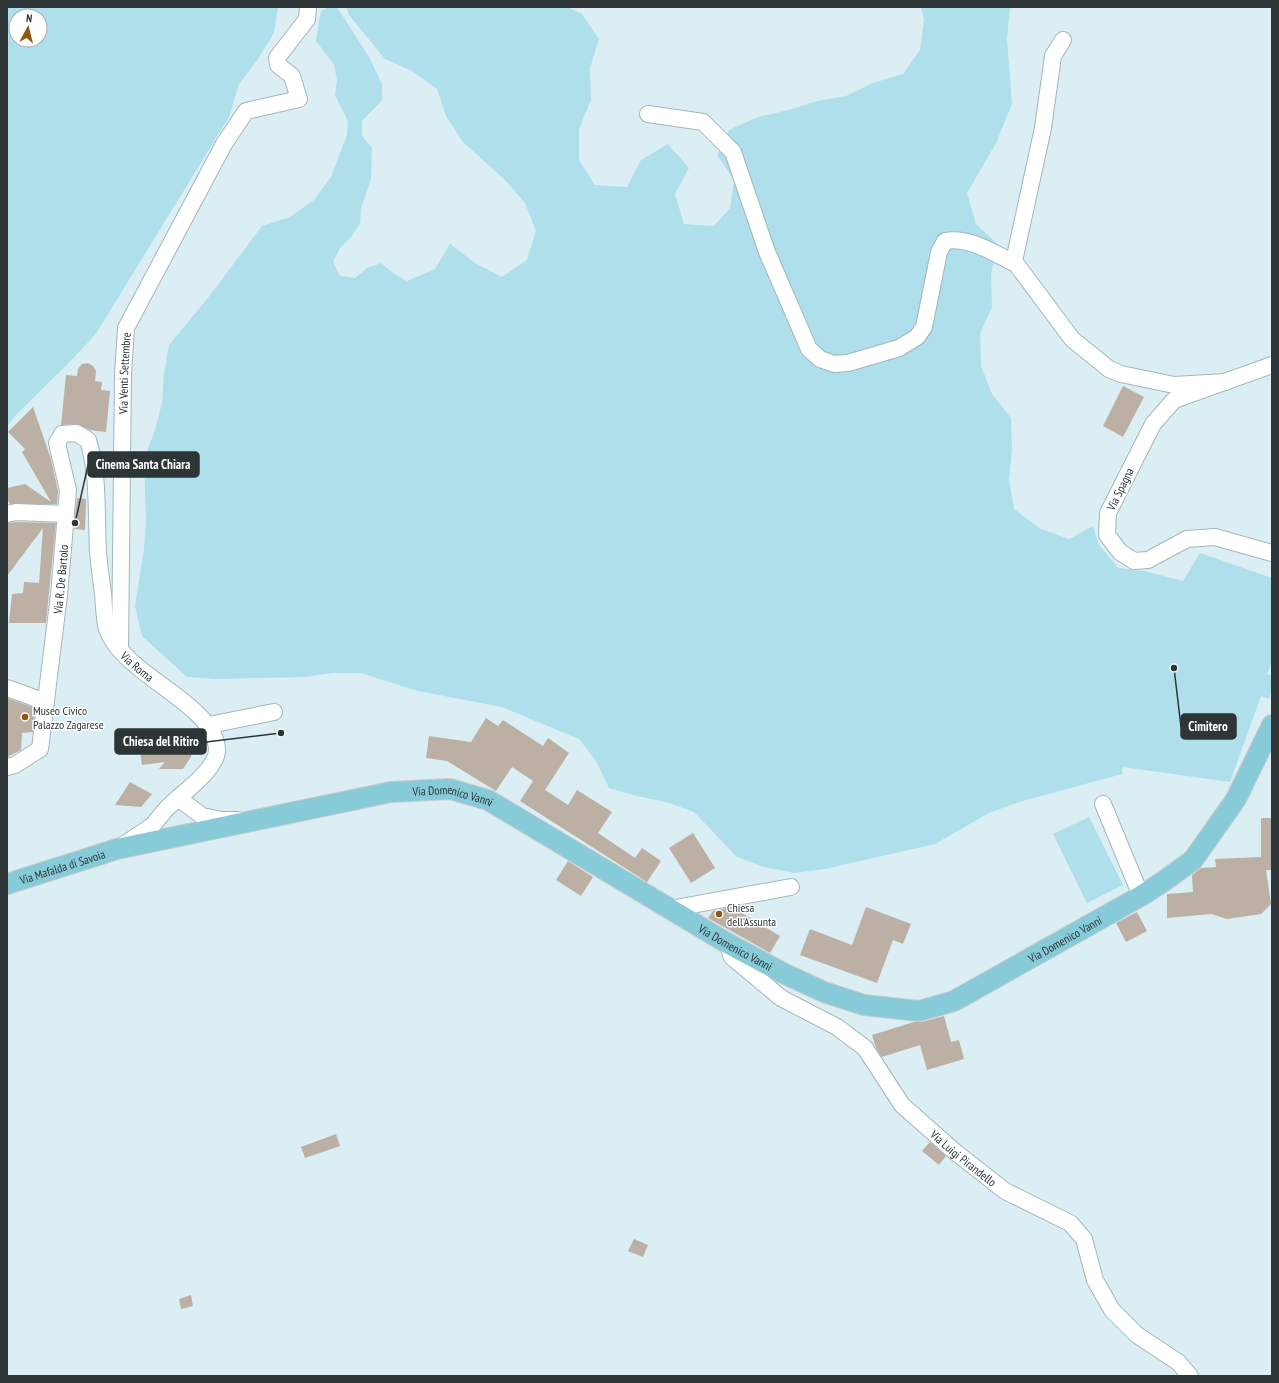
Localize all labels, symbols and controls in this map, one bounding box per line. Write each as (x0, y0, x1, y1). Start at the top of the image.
north arrow (8, 8, 48, 48)
text: N (25, 11, 33, 25)
street label: Via Venti Settembre (115, 332, 133, 415)
callout: Cinema Santa Chiara (88, 452, 199, 477)
text: Cinema Santa Chiara (96, 456, 190, 473)
street label: Via Spagna (1103, 465, 1137, 514)
street label: Via R. De Bartolo (49, 544, 71, 616)
street label: Via Roma (117, 647, 157, 684)
place label: Museo Civico Palazzo Zagarese (33, 703, 104, 732)
marker: Museo Civico Palazzo Zagarese (20, 712, 30, 722)
callout: Cimitero (1181, 714, 1236, 739)
text: Cimitero (1188, 718, 1228, 735)
callout: Chiesa del Ritiro (115, 729, 206, 754)
text: Chiesa del Ritiro (123, 733, 199, 750)
street label: Via Domenico Vanni (411, 781, 496, 809)
street label: Via Mafalda di Savoia (17, 846, 107, 887)
place label: Chiesa dell'Assunta (727, 900, 776, 929)
marker: Chiesa dell'Assunta (714, 909, 724, 919)
street label: Via Domenico Vanni (1024, 912, 1104, 966)
street label: Via Domenico Vanni (695, 920, 775, 974)
street label: Via Luigi Pirandello (927, 1126, 1000, 1189)

